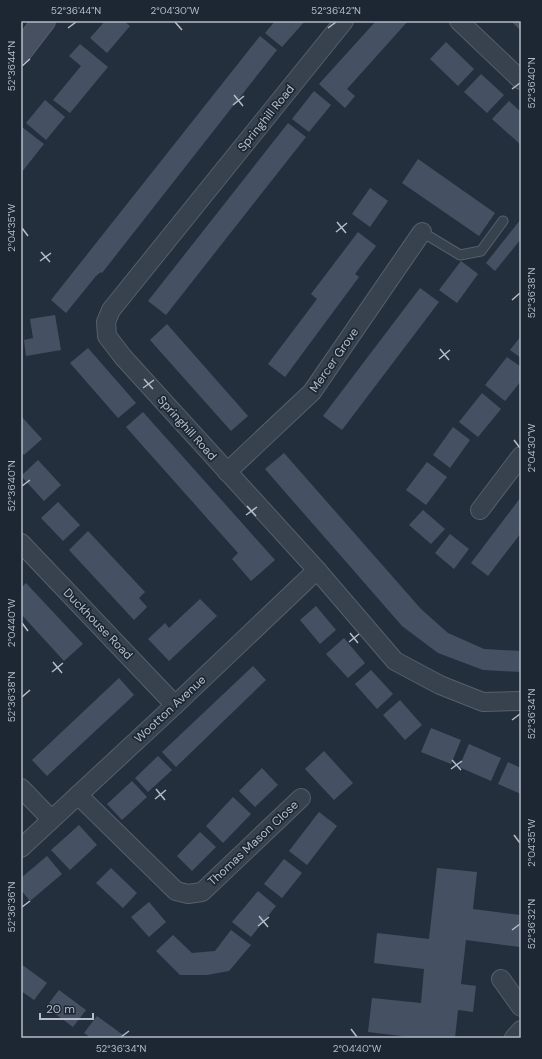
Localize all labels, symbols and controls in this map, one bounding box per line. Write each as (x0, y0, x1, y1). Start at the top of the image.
text: 52°36'44"N (51, 4, 101, 17)
text: 2°04'30"W (150, 4, 200, 17)
text: 52°36'42"N (311, 4, 361, 17)
text: 52°36'44"N (5, 41, 18, 91)
text: 52°36'40"N (525, 57, 538, 109)
street label: Springhill Road (234, 81, 298, 155)
text: 2°04'35"W (5, 204, 18, 252)
text: 52°36'38"N (525, 268, 538, 318)
street label: Mercer Grove (306, 324, 362, 395)
street label: Springhill Road (154, 392, 220, 464)
text: 2°04'30"W (525, 423, 538, 473)
text: 52°36'40"N (5, 460, 18, 512)
street label: Duckhouse Road (60, 585, 136, 663)
text: 2°04'40"W (5, 598, 18, 647)
text: 52°36'38"N (5, 672, 18, 722)
street label: Wootton Avenue (131, 672, 209, 746)
text: 52°36'34"N (525, 689, 538, 739)
street label: Thomas Mason Close (204, 797, 302, 889)
text: 2°04'35"W (525, 819, 538, 867)
text: 52°36'36"N (5, 881, 18, 932)
text: 52°36'32"N (525, 899, 538, 949)
scale bar (40, 995, 93, 1021)
text: 20 m (46, 1001, 75, 1017)
text: 52°36'34"N (96, 1042, 146, 1055)
text: 2°04'40"W (333, 1042, 382, 1055)

